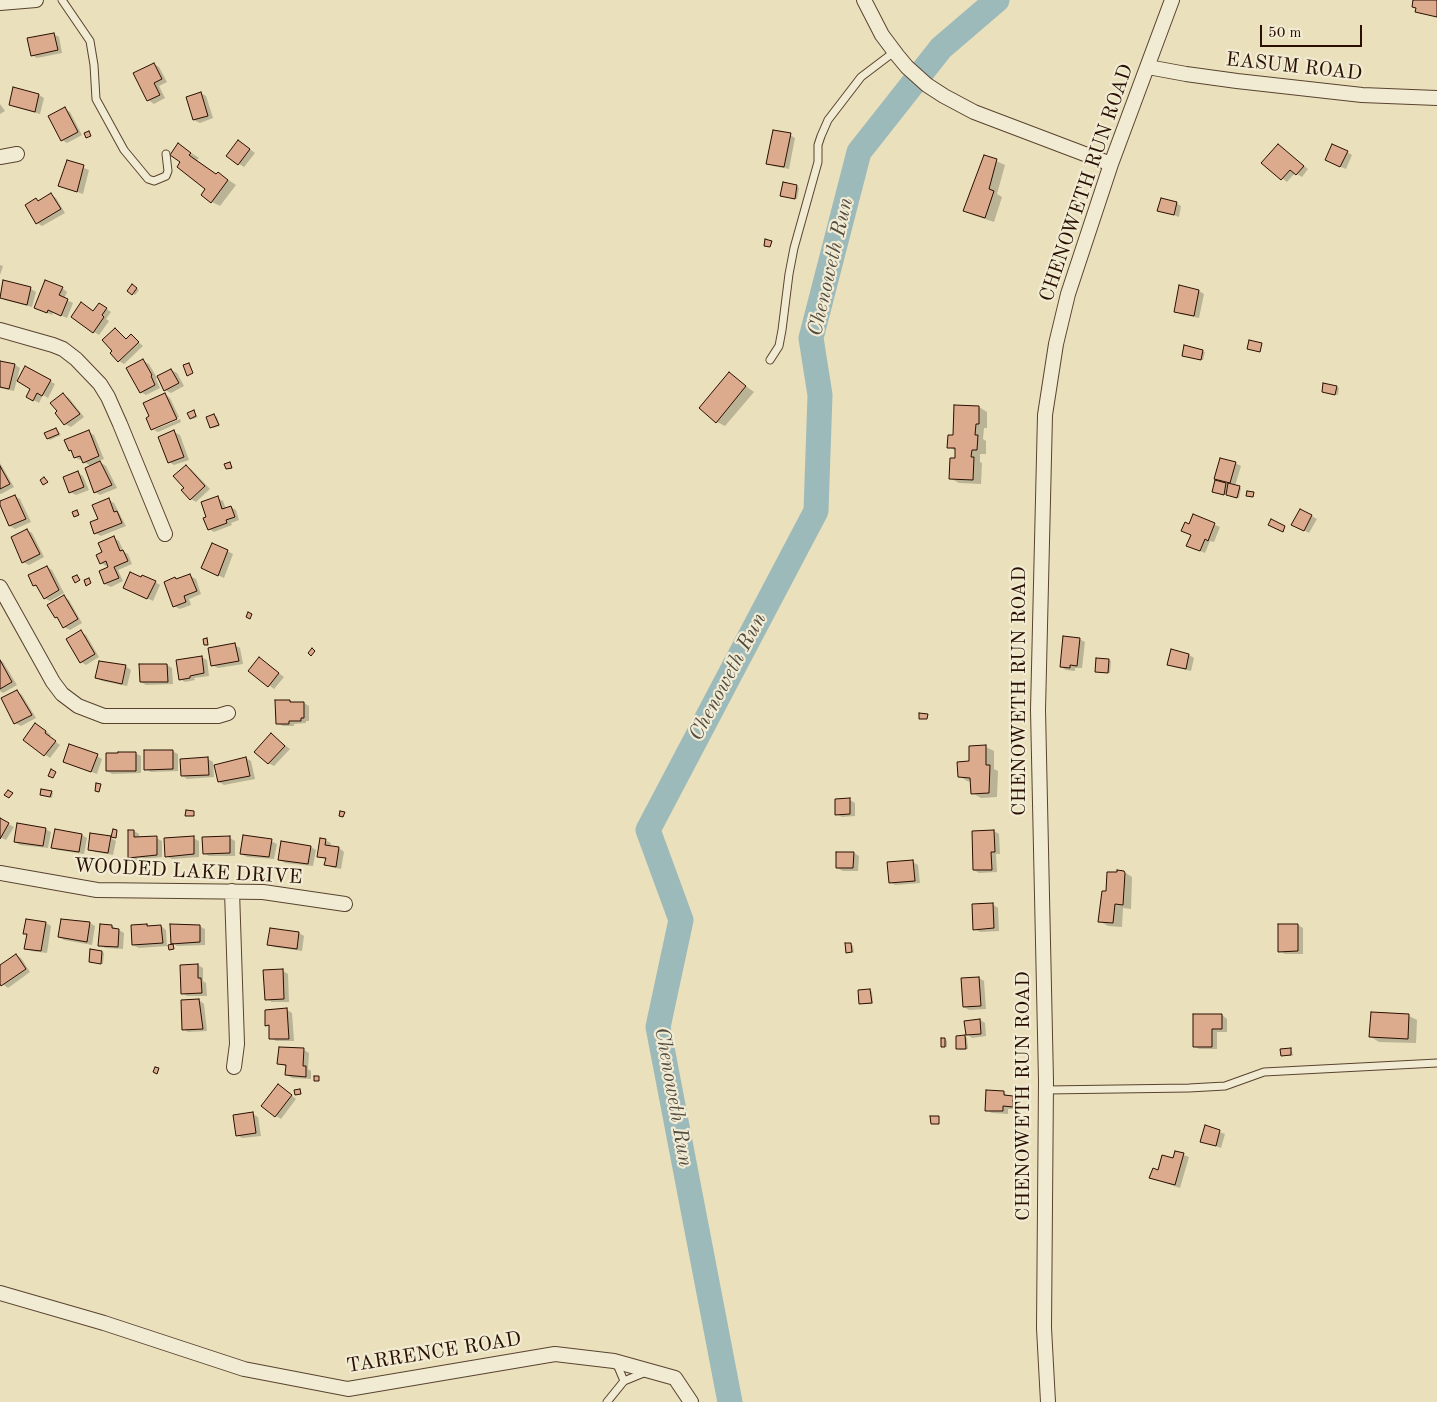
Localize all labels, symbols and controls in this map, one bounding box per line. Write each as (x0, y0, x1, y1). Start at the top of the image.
scale bar (1262, 15, 1364, 47)
text: 50 m (1268, 26, 1302, 41)
street label: EASUM ROAD (1225, 48, 1363, 86)
street label: CHENOWETH RUN ROAD (1035, 61, 1139, 305)
water label: Chenoweth Run (803, 195, 859, 339)
street label: CHENOWETH RUN ROAD (1008, 566, 1032, 816)
water label: Chenoweth Run (684, 609, 772, 745)
street label: WOODED LAKE DRIVE (73, 854, 303, 890)
street label: CHENOWETH RUN ROAD (1012, 971, 1036, 1221)
water label: Chenoweth Run (648, 1025, 698, 1169)
street label: TARRENCE ROAD (345, 1327, 523, 1379)

